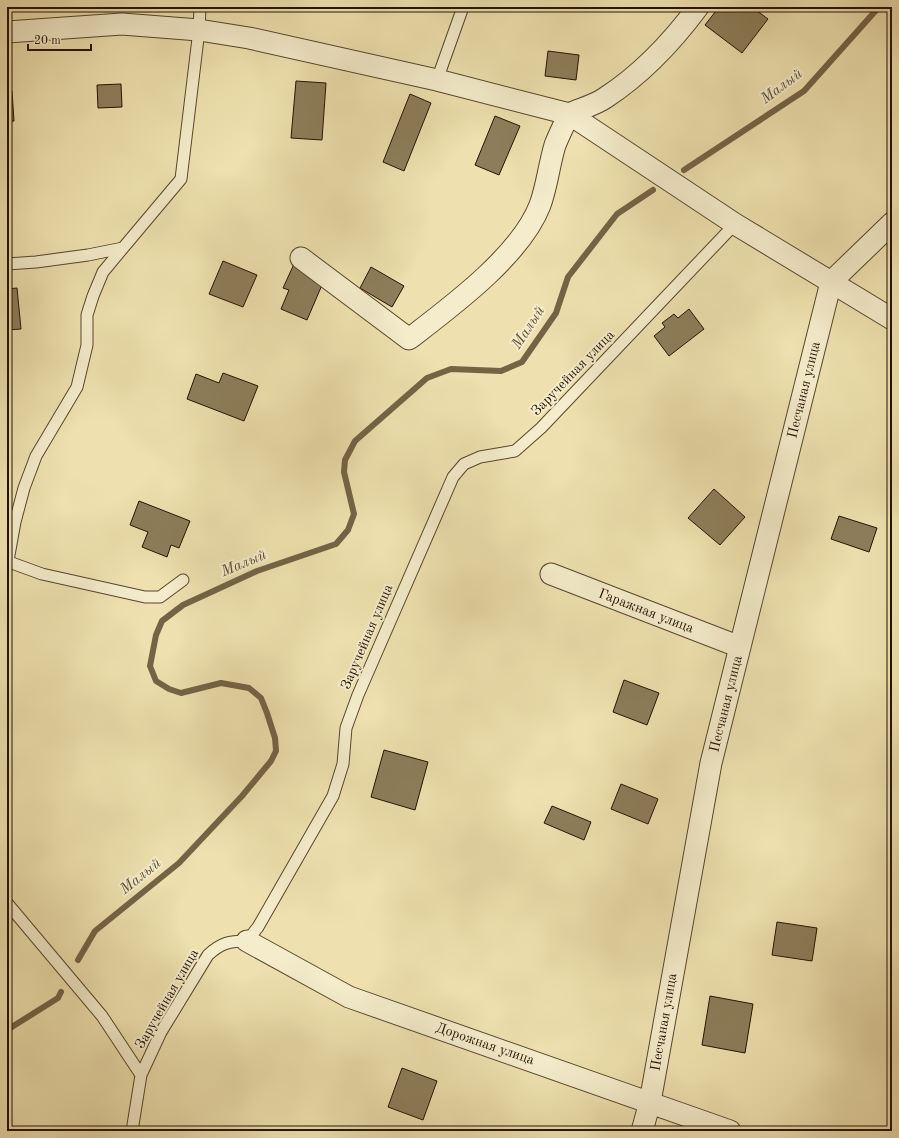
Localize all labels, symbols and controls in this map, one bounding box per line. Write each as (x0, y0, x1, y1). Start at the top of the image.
scale bar (28, 26, 91, 52)
text: 20 m (34, 35, 61, 47)
water label: Малый (757, 66, 806, 108)
water label: Малый (509, 303, 549, 353)
street label: Заручейная улица (529, 328, 617, 418)
street label: Песчаная улица (785, 340, 823, 440)
water label: Малый (218, 548, 269, 581)
street label: Заручейная улица (339, 582, 395, 692)
street label: Гаражная улица (596, 586, 696, 636)
street label: Песчаная улица (707, 654, 745, 754)
water label: Малый (117, 856, 165, 899)
street label: Заручейная улица (133, 947, 201, 1051)
street label: Песчаная улица (649, 972, 680, 1072)
street label: Дорожная улица (434, 1021, 536, 1067)

